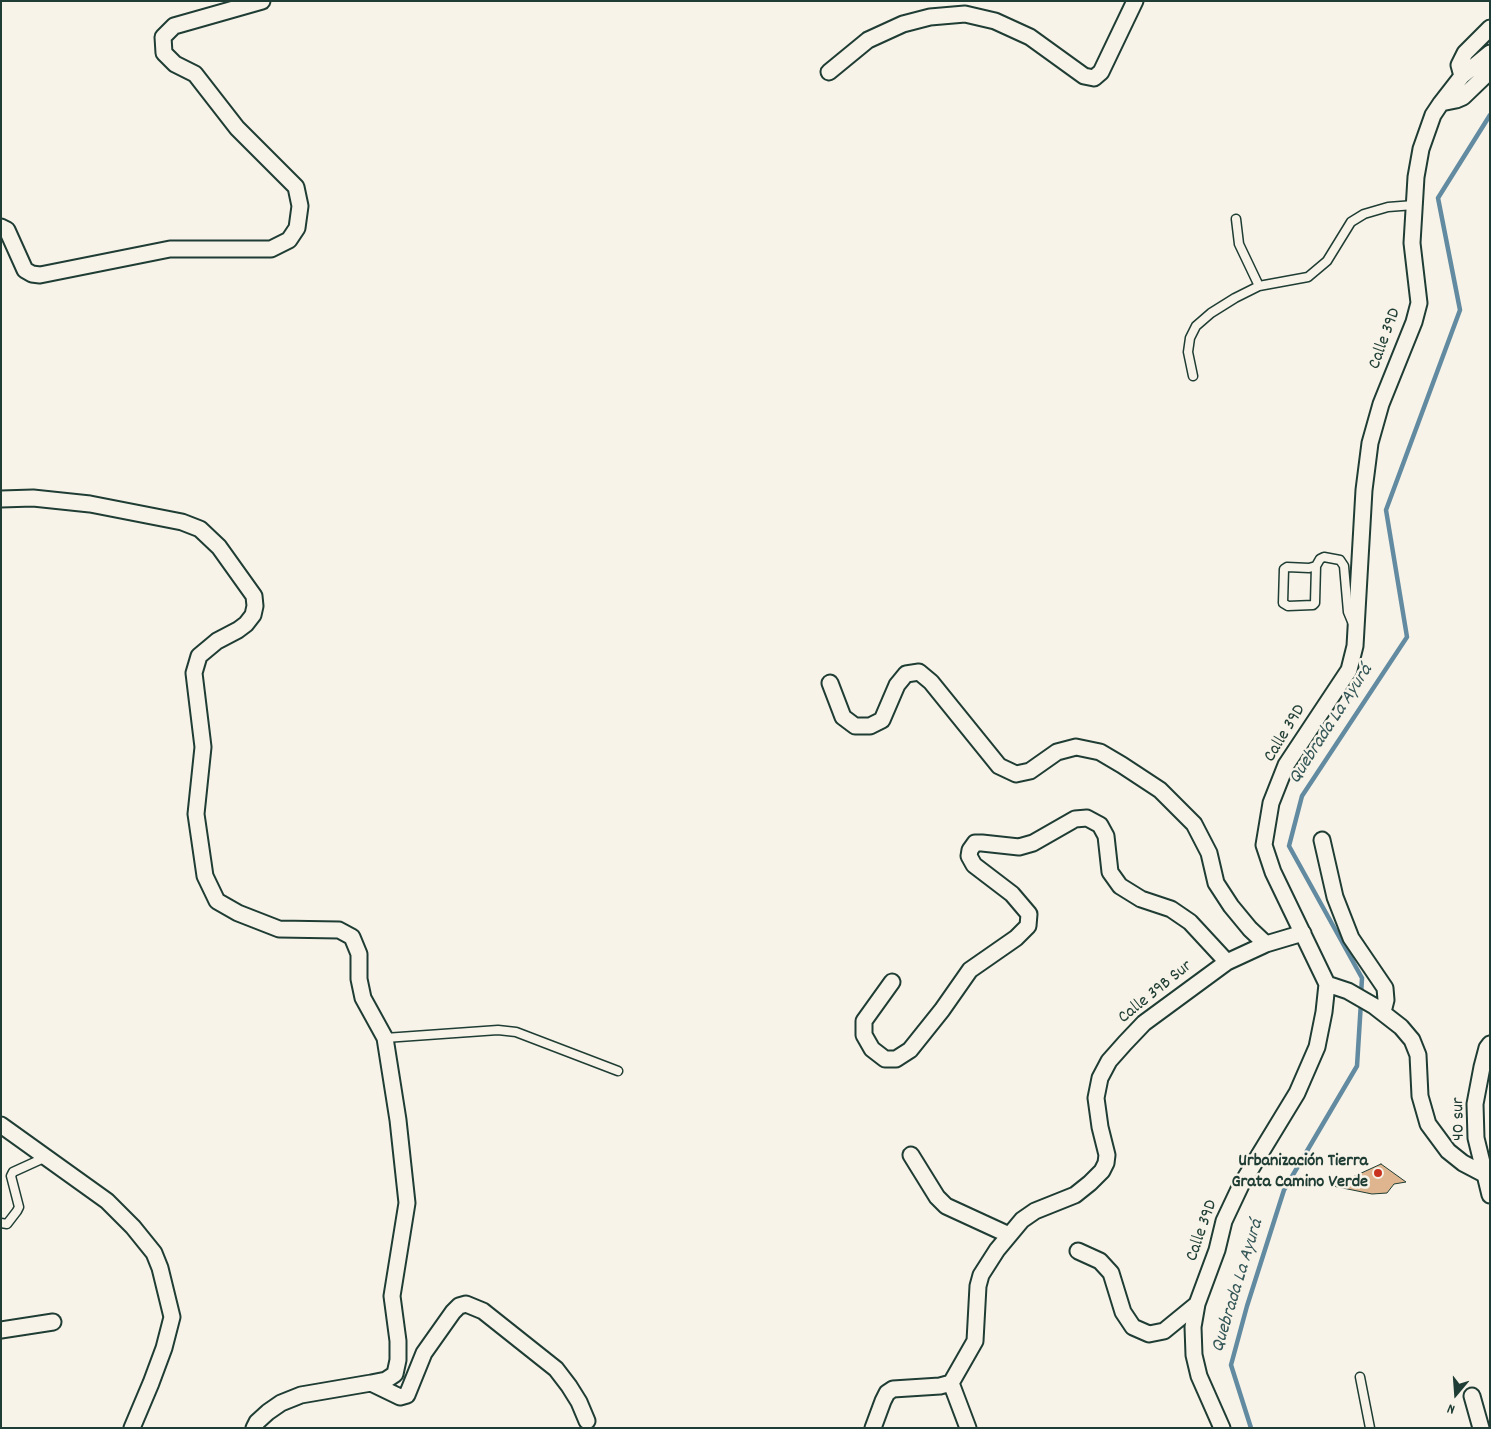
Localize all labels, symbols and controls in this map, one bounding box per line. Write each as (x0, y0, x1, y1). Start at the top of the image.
street label: Calle 39D (1365, 305, 1407, 373)
water label: Quebrada La Ayurá (1285, 661, 1379, 789)
street label: Calle 39D (1260, 701, 1312, 767)
street label: Calle 39B Sur (1115, 957, 1197, 1029)
street label: 40 sur (1449, 1097, 1471, 1141)
place label: Urbanización Tierra Grata Camino Verde (1232, 1152, 1368, 1194)
marker: Urbanización Tierra Grata Camino Verde (1372, 1167, 1384, 1179)
street label: Calle 39D (1182, 1197, 1224, 1265)
water label: Quebrada La Ayurá (1208, 1217, 1270, 1355)
north arrow (1431, 1369, 1481, 1419)
text: N (1445, 1398, 1458, 1419)

